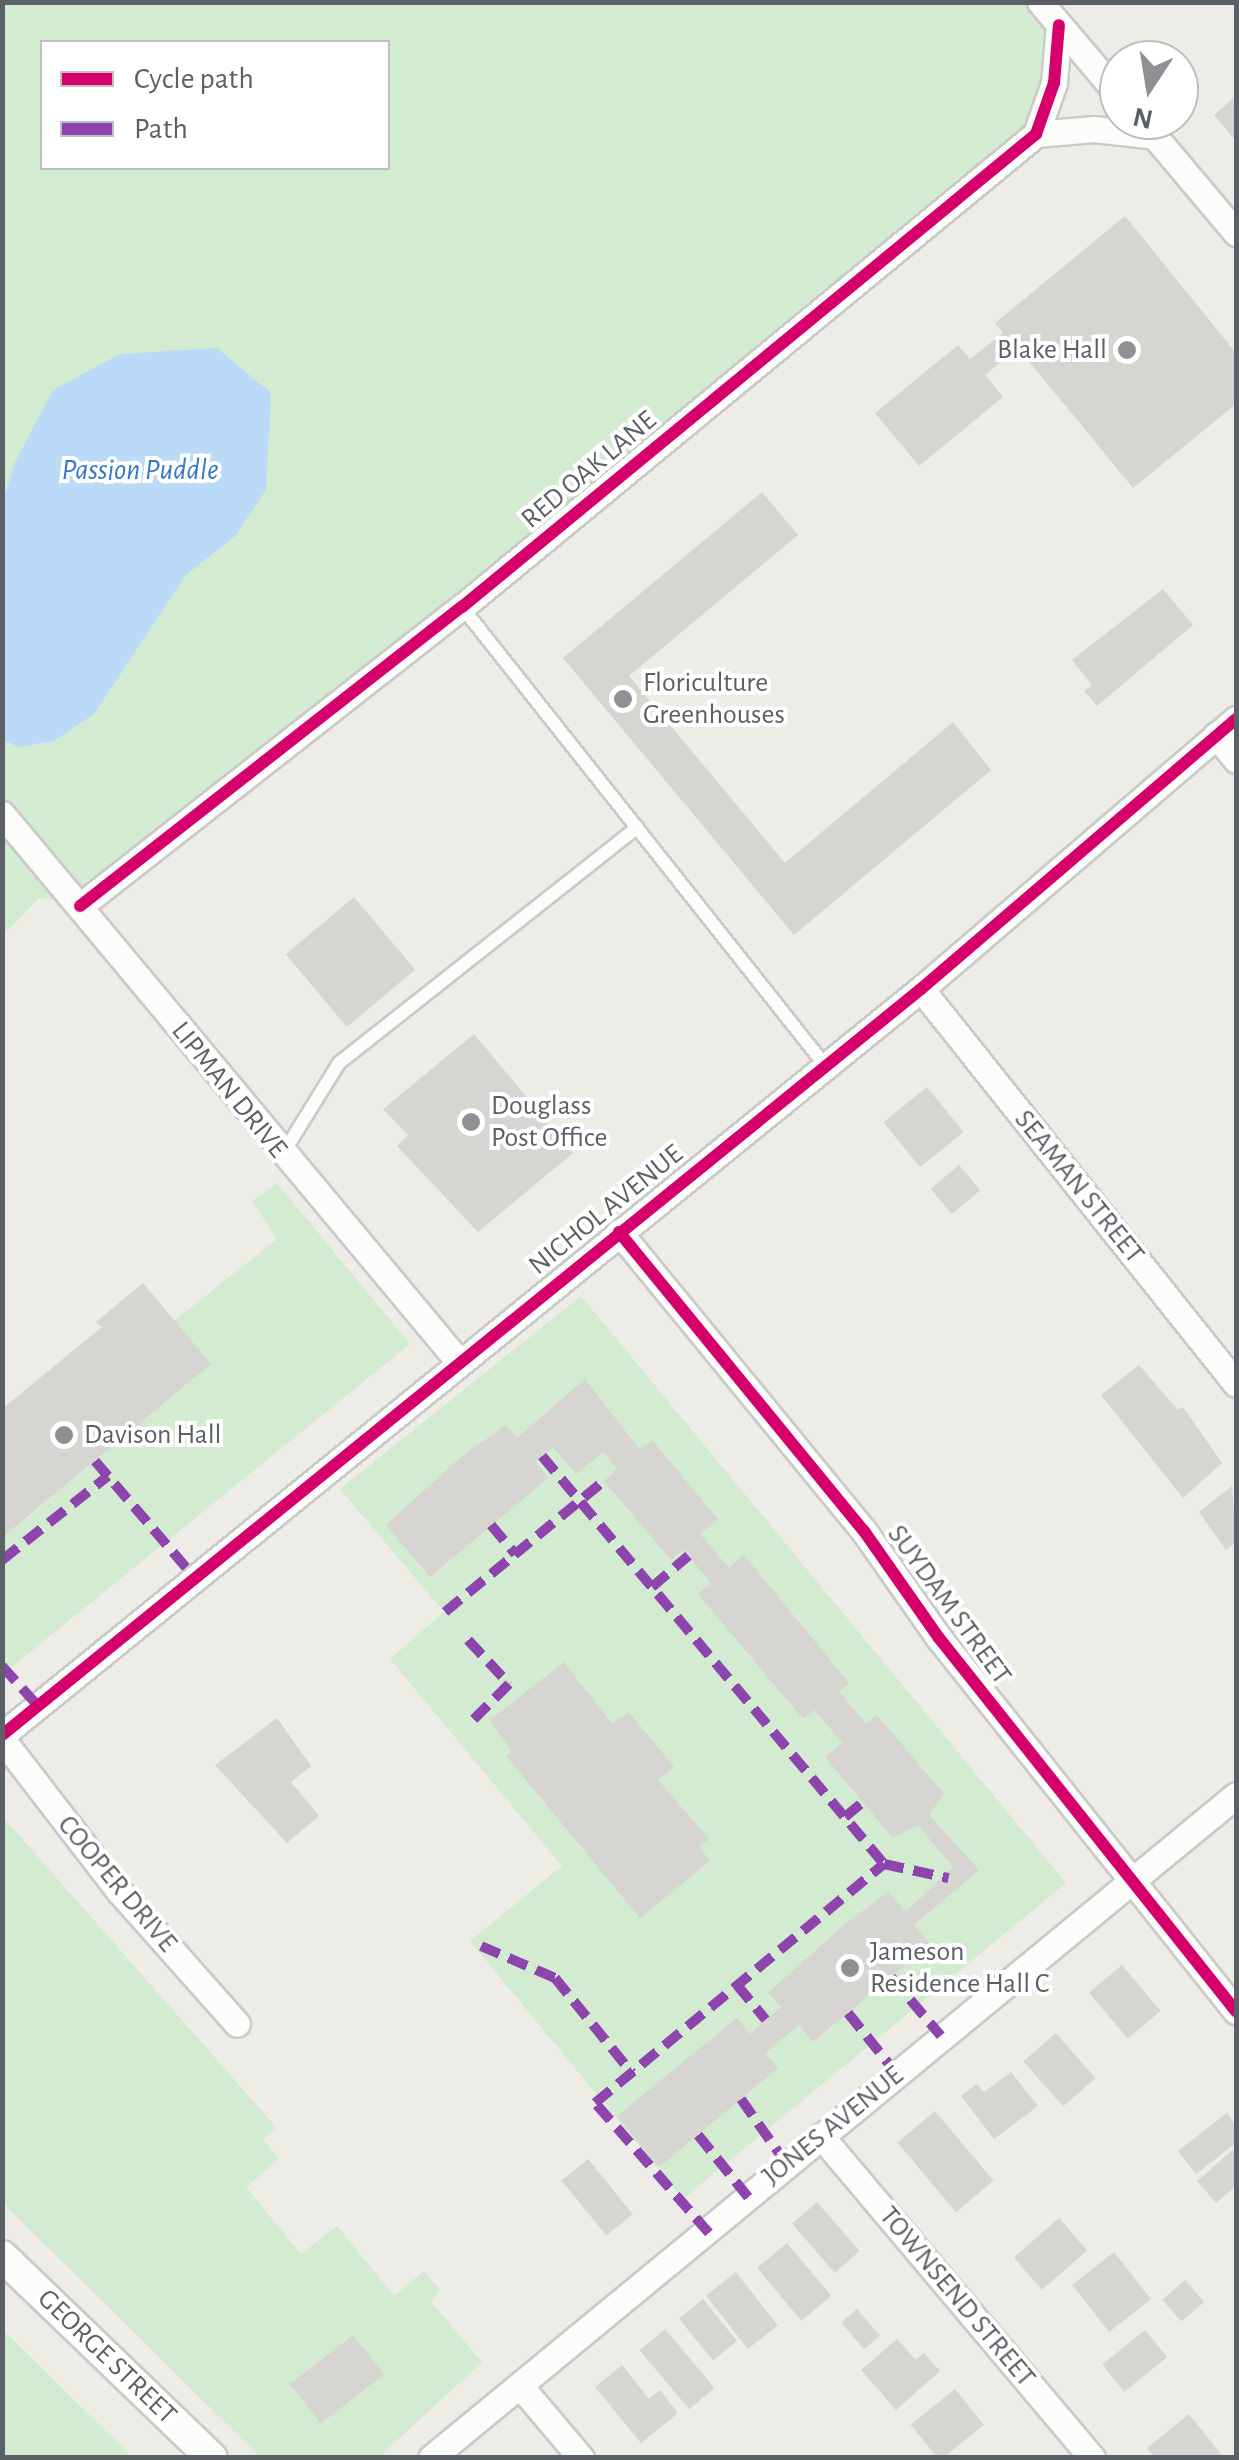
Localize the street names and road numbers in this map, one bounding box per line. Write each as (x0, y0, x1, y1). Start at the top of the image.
street label: RED OAK LANE (515, 404, 663, 536)
street label: LIPMAN DRIVE (164, 1015, 294, 1165)
street label: SEAMAN STREET (1007, 1104, 1151, 1270)
street label: NICHOL AVENUE (522, 1138, 690, 1282)
street label: SUYDAM STREET (880, 1519, 1018, 1691)
street label: COOPER DRIVE (50, 1809, 184, 1959)
street label: JONES AVENUE (756, 2059, 910, 2193)
street label: TOWNSEND STREET (872, 2200, 1042, 2394)
street label: GEORGE STREET (30, 2282, 184, 2432)

